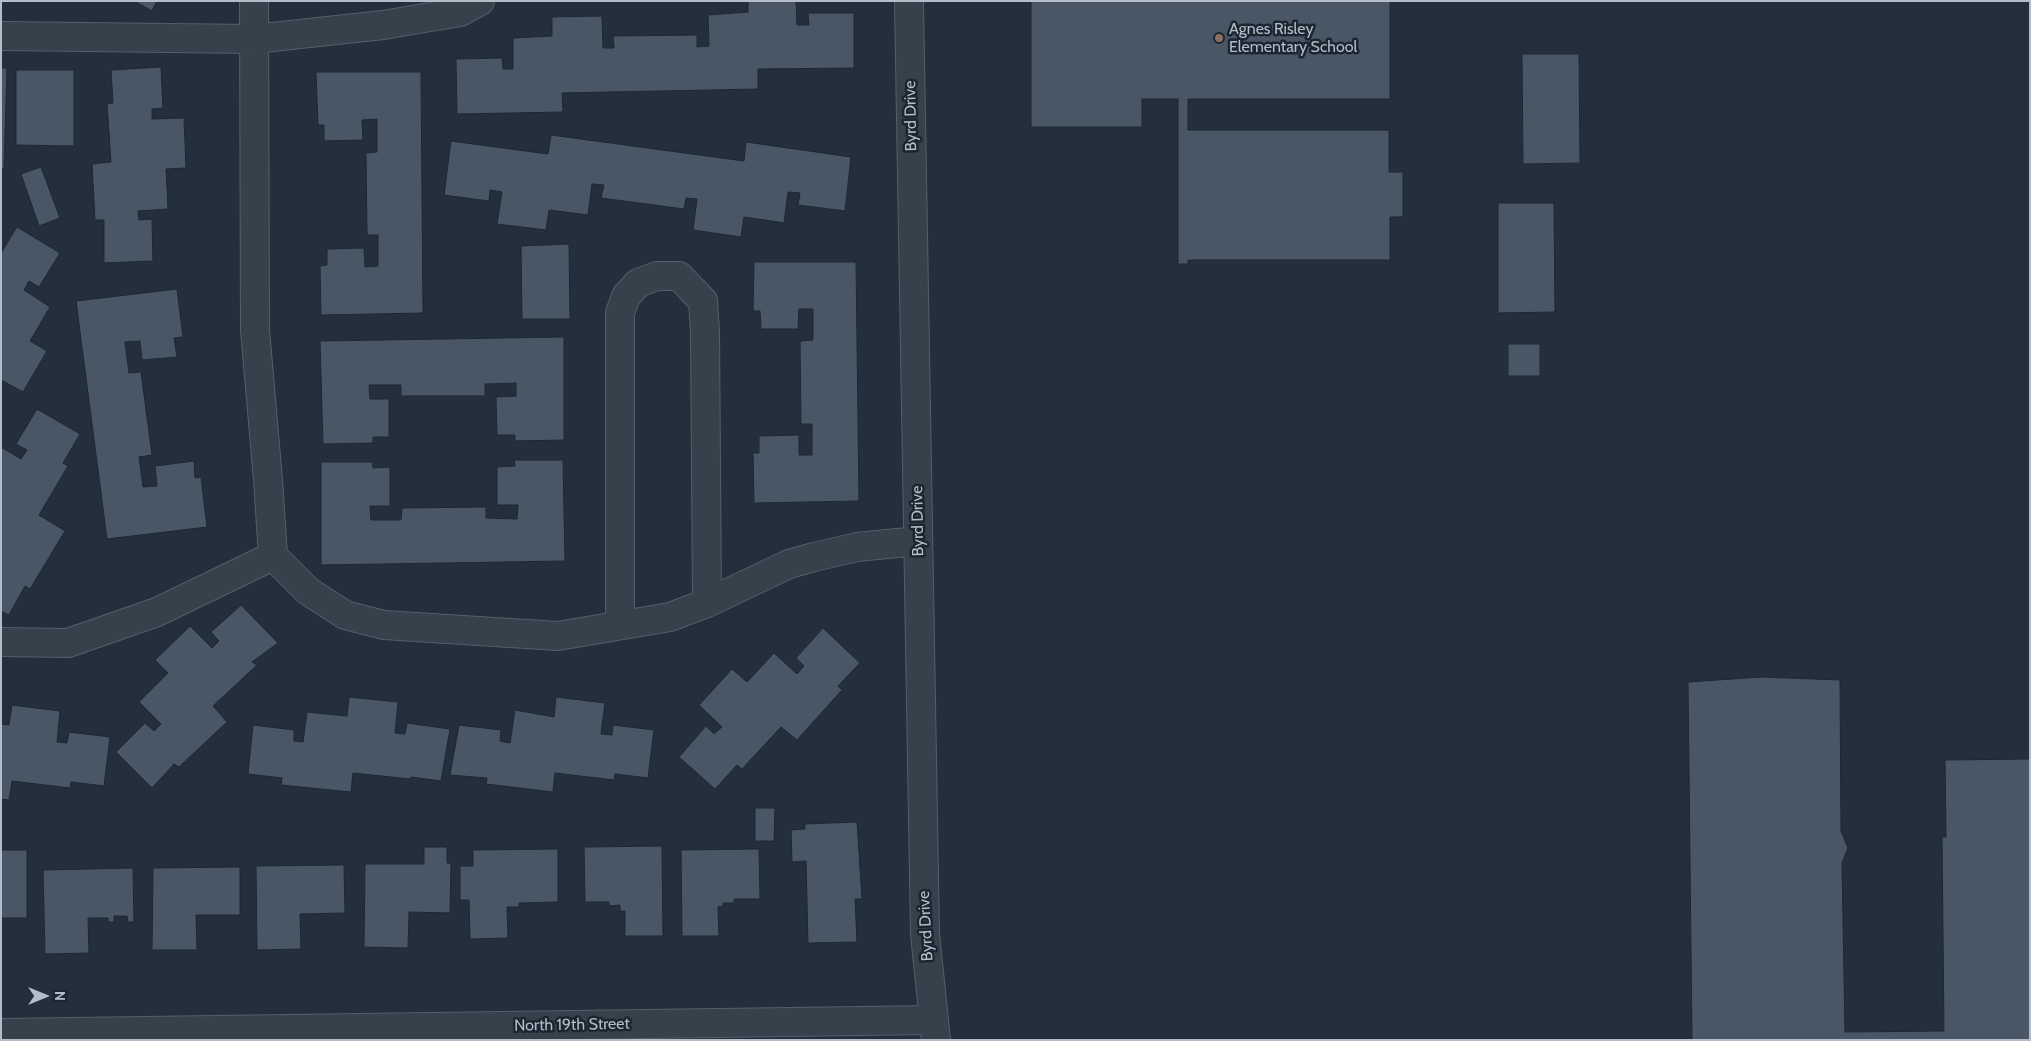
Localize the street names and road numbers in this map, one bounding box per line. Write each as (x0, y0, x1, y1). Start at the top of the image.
street label: Byrd Drive (901, 81, 921, 151)
street label: Byrd Drive (908, 486, 928, 556)
street label: Byrd Drive (915, 890, 937, 962)
street label: North 19th Street (514, 1014, 630, 1036)

